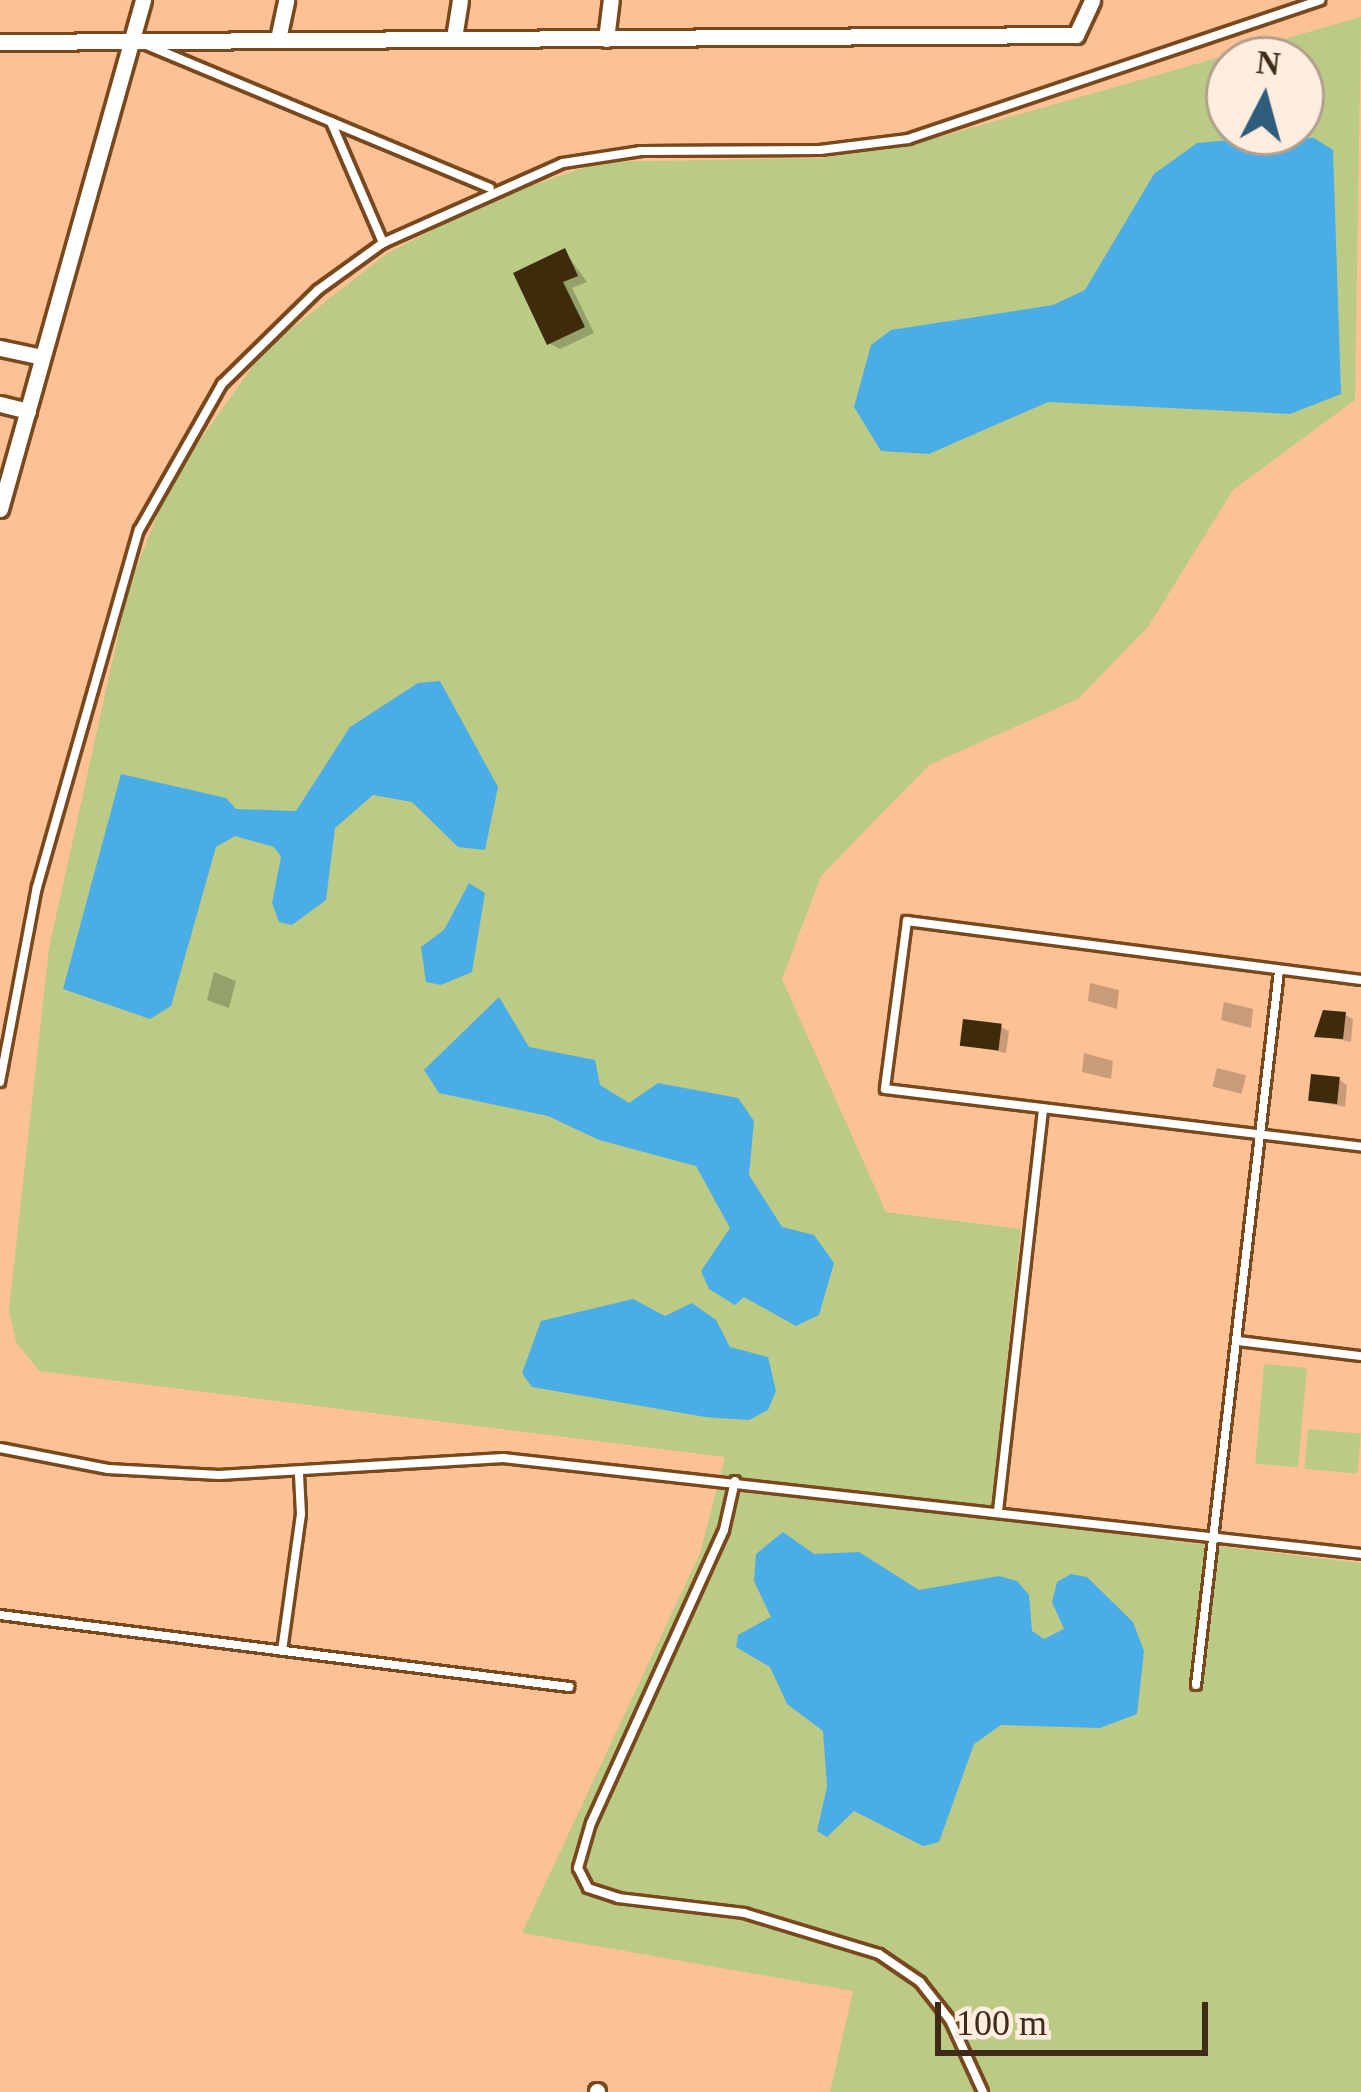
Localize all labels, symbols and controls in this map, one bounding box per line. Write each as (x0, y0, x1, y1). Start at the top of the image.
north arrow (1205, 36, 1325, 156)
text: N (1255, 44, 1282, 82)
scale bar (941, 1978, 1214, 2052)
text: 100 m (956, 2003, 1047, 2043)

